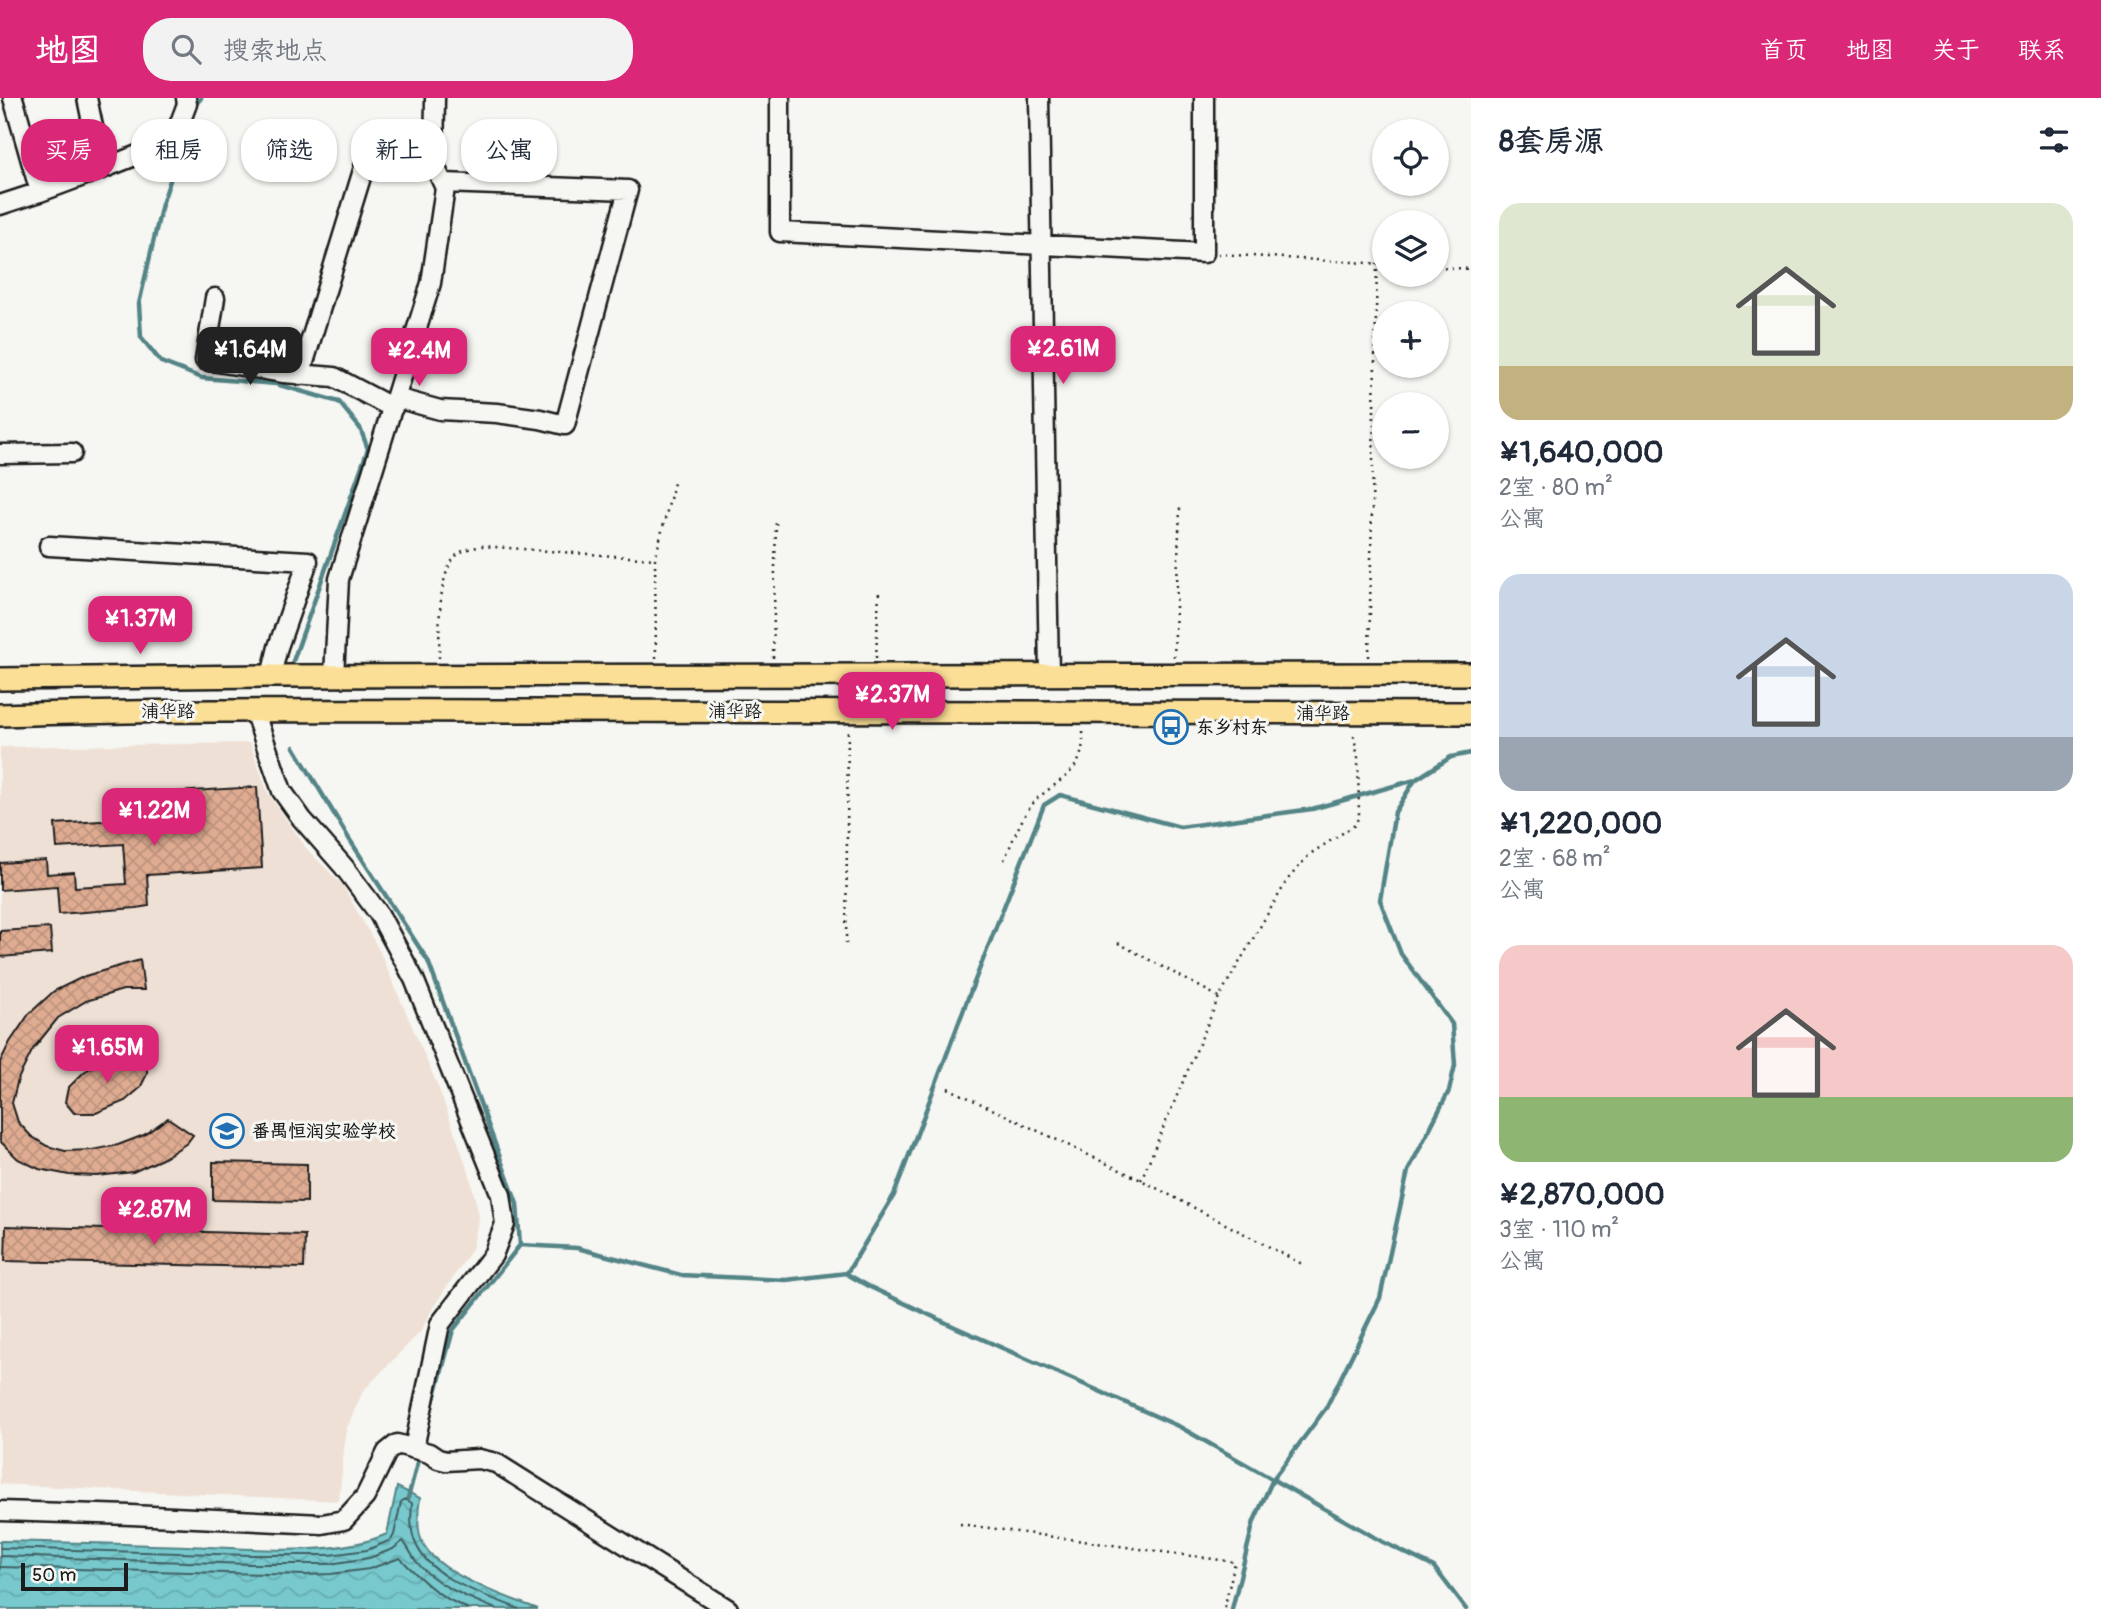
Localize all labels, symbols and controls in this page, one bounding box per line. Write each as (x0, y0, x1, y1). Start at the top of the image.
search box (143, 18, 633, 81)
text: 地图 (35, 30, 101, 71)
icon: search (167, 30, 205, 68)
text: 搜索地点 (223, 35, 327, 67)
text: 首页 (1760, 36, 1808, 65)
text: 地图 (1846, 36, 1894, 65)
text: 关于 (1932, 36, 1980, 65)
text: 联系 (2018, 36, 2066, 65)
chip: 买房 (21, 119, 117, 182)
chip: 租房 (131, 119, 227, 182)
chip: 筛选 (241, 119, 337, 182)
chip: 新上 (351, 119, 447, 182)
chip: 公寓 (461, 119, 557, 182)
map controls (1372, 119, 1449, 469)
button: locate (1372, 119, 1449, 196)
icon: filters (2035, 121, 2073, 159)
text: 8套房源 (1499, 123, 1604, 160)
button: layers (1372, 210, 1449, 287)
icon: home (1723, 248, 1849, 374)
button: + (1372, 301, 1449, 378)
pin: ¥2.61M (1006, 327, 1120, 386)
pin: ¥1.64M (193, 328, 307, 387)
pin: ¥2.4M (370, 328, 468, 388)
text: ¥2.61M (1027, 334, 1099, 363)
text: ¥1.64M (213, 335, 287, 364)
text: ¥2.4M (387, 336, 451, 365)
button: − (1372, 392, 1449, 469)
text: ¥1,640,000 (1499, 434, 1664, 471)
text: 2室 · 80 m² (1499, 473, 1613, 502)
text: 公寓 (1499, 504, 1545, 533)
pin: ¥1.37M (83, 596, 197, 656)
text: ¥1.37M (104, 604, 176, 633)
icon: home (1723, 619, 1849, 745)
pin: ¥2.37M (835, 672, 949, 732)
text: ¥2.37M (854, 680, 930, 709)
street label: 浦华路 (141, 700, 195, 723)
street label: 浦华路 (708, 700, 762, 723)
street label: 浦华路 (1296, 702, 1350, 725)
bus stop icon: 东乡村东 (1152, 708, 1190, 746)
place label: 东乡村东 (1196, 716, 1268, 739)
pin: ¥1.22M (97, 788, 211, 848)
text: ¥1.22M (118, 796, 190, 825)
text: ¥1,220,000 (1499, 805, 1662, 842)
text: 2室 · 68 m² (1499, 844, 1611, 873)
text: 公寓 (1499, 875, 1545, 904)
icon: home (1723, 990, 1849, 1116)
pin: ¥1.65M (50, 1026, 164, 1085)
text: ¥1.65M (71, 1033, 143, 1062)
school or university icon: 番禺恒润实验学校 (208, 1112, 246, 1150)
place label: 番禺恒润实验学校 (252, 1120, 396, 1143)
text: ¥2,870,000 (1499, 1176, 1665, 1213)
pin: ¥2.87M (97, 1188, 211, 1247)
text: ¥2.87M (117, 1195, 191, 1224)
text: 3室 · 110 m² (1499, 1215, 1619, 1244)
text: 公寓 (1499, 1246, 1545, 1275)
scale bar (21, 1560, 128, 1592)
text: 50 m (32, 1563, 76, 1587)

